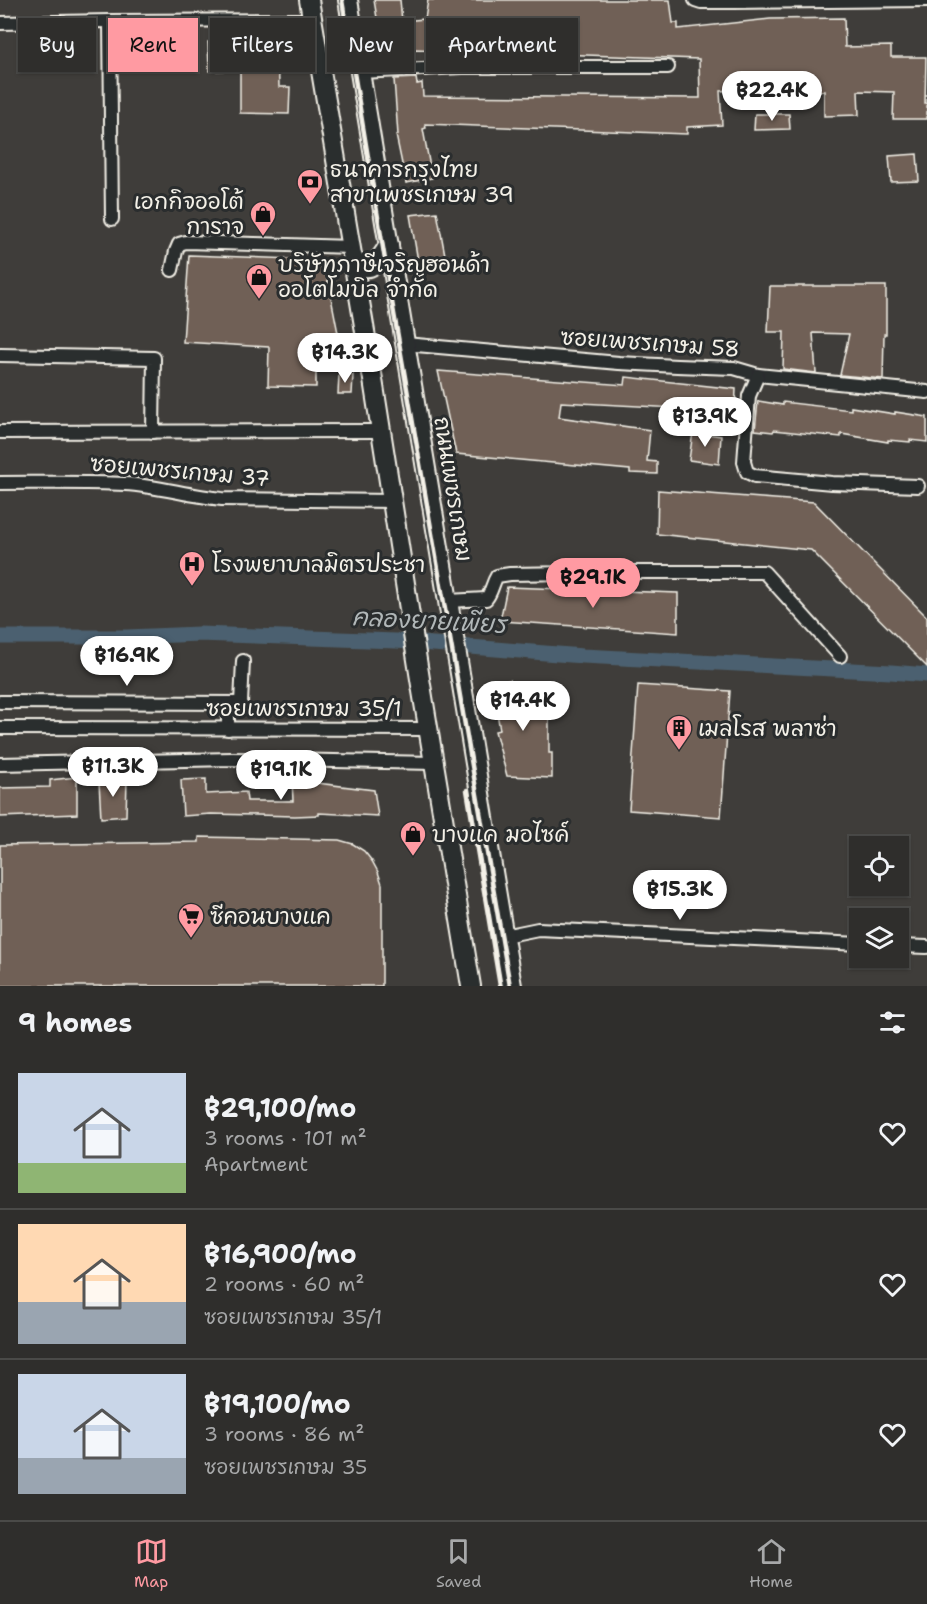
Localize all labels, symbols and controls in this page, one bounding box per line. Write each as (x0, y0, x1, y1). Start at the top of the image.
chip: Buy (18, 18, 96, 72)
chip: Rent (108, 18, 198, 72)
chip: Filters (210, 18, 315, 72)
chip: New (327, 18, 414, 72)
chip: Apartment (426, 18, 578, 72)
pin: ฿22.4K (723, 71, 821, 122)
text: ฿22.4K (736, 77, 808, 103)
place label: ธนาคารกรุงไทย สาขาเพชรเกษม 39 (330, 155, 514, 209)
bank icon: ธนาคารกรุงไทย สาขาเพชรเกษม 39 (295, 167, 325, 205)
place label: เอกกิจออโต้ การาจ (134, 187, 244, 241)
shop icon: เอกกิจออโต้ การาจ (248, 199, 278, 237)
place label: บริษัทภาษีเจริญฮอนด้า ออโตโมบิล จำกัด (278, 250, 490, 304)
shop icon: บริษัทภาษีเจริญฮอนด้า ออโตโมบิล จำกัด (244, 262, 274, 300)
street label: ซอยเพชรเกษม 58 (559, 322, 741, 364)
pin: ฿14.3K (296, 333, 394, 384)
text: ฿14.3K (311, 339, 379, 365)
pin: ฿13.9K (656, 397, 754, 448)
text: ฿13.9K (672, 403, 738, 429)
street label: ถนนเพชรเกษม (427, 414, 479, 564)
street label: ซอยเพชรเกษม 37 (89, 449, 271, 493)
hospital icon: โรงพยาบาลมิตรประชา (177, 549, 207, 587)
place label: โรงพยาบาลมิตรประชา (212, 550, 425, 579)
pin: ฿29.1K (544, 558, 642, 609)
text: ฿29.1K (560, 564, 626, 590)
water label: คลองยายเพียร (351, 601, 509, 641)
pin: ฿16.9K (78, 636, 176, 687)
text: ฿16.9K (94, 642, 160, 668)
pin: ฿14.4K (474, 681, 572, 732)
text: ฿14.4K (490, 687, 556, 713)
street label: ซอยเพชรเกษม 35/1 (206, 694, 402, 723)
building icon: เมลโรส พลาซ่า (664, 713, 694, 751)
place label: เมลโรส พลาซ่า (698, 714, 837, 743)
pin: ฿11.3K (64, 747, 162, 798)
pin: ฿19.1K (232, 750, 330, 801)
text: ฿11.3K (82, 753, 144, 779)
text: ฿19.1K (250, 756, 312, 782)
shop icon: บางแค มอไซค์ (398, 819, 428, 857)
place label: บางแค มอไซค์ (432, 820, 569, 849)
map controls (849, 836, 909, 968)
button: locate (849, 836, 909, 896)
pin: ฿15.3K (631, 870, 729, 921)
text: ฿15.3K (647, 876, 713, 902)
supermarket icon: ซีคอนบางแค (176, 901, 206, 939)
place label: ซีคอนบางแค (210, 902, 331, 931)
button: layers (849, 908, 909, 968)
text: 9 homes (18, 1005, 132, 1040)
icon: filters (876, 1006, 909, 1039)
text: ฿29,100/mo (204, 1090, 356, 1125)
icon: home (66, 1097, 138, 1169)
icon: heart (876, 1117, 909, 1150)
text: 3 rooms · 101 m² (204, 1125, 367, 1151)
text: Apartment (204, 1151, 308, 1177)
text: ฿16,900/mo (204, 1236, 357, 1271)
icon: home (66, 1248, 138, 1320)
icon: heart (876, 1268, 909, 1301)
text: 2 rooms · 60 m² (204, 1271, 364, 1297)
text: ซอยเพชรเกษม 35/1 (204, 1304, 382, 1330)
text: ฿19,100/mo (204, 1386, 351, 1421)
icon: home (66, 1398, 138, 1470)
icon: heart (876, 1418, 909, 1451)
text: 3 rooms · 86 m² (204, 1421, 364, 1447)
text: ซอยเพชรเกษม 35 (204, 1454, 367, 1480)
tab: Map (134, 1535, 168, 1592)
tab: Saved (436, 1535, 481, 1592)
tab: Home (749, 1535, 793, 1592)

